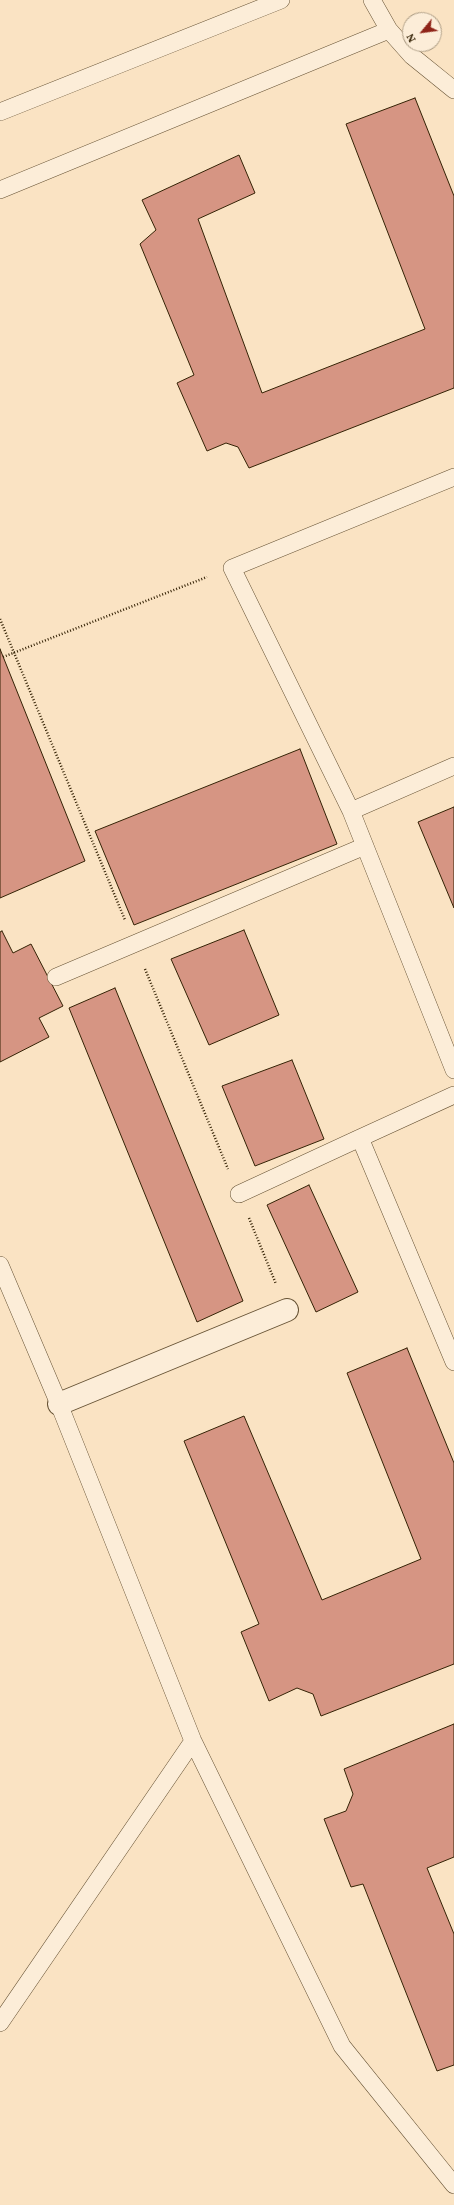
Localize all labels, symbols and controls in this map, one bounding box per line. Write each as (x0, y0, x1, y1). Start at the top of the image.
north arrow (402, 12, 442, 52)
text: N (403, 30, 420, 45)

